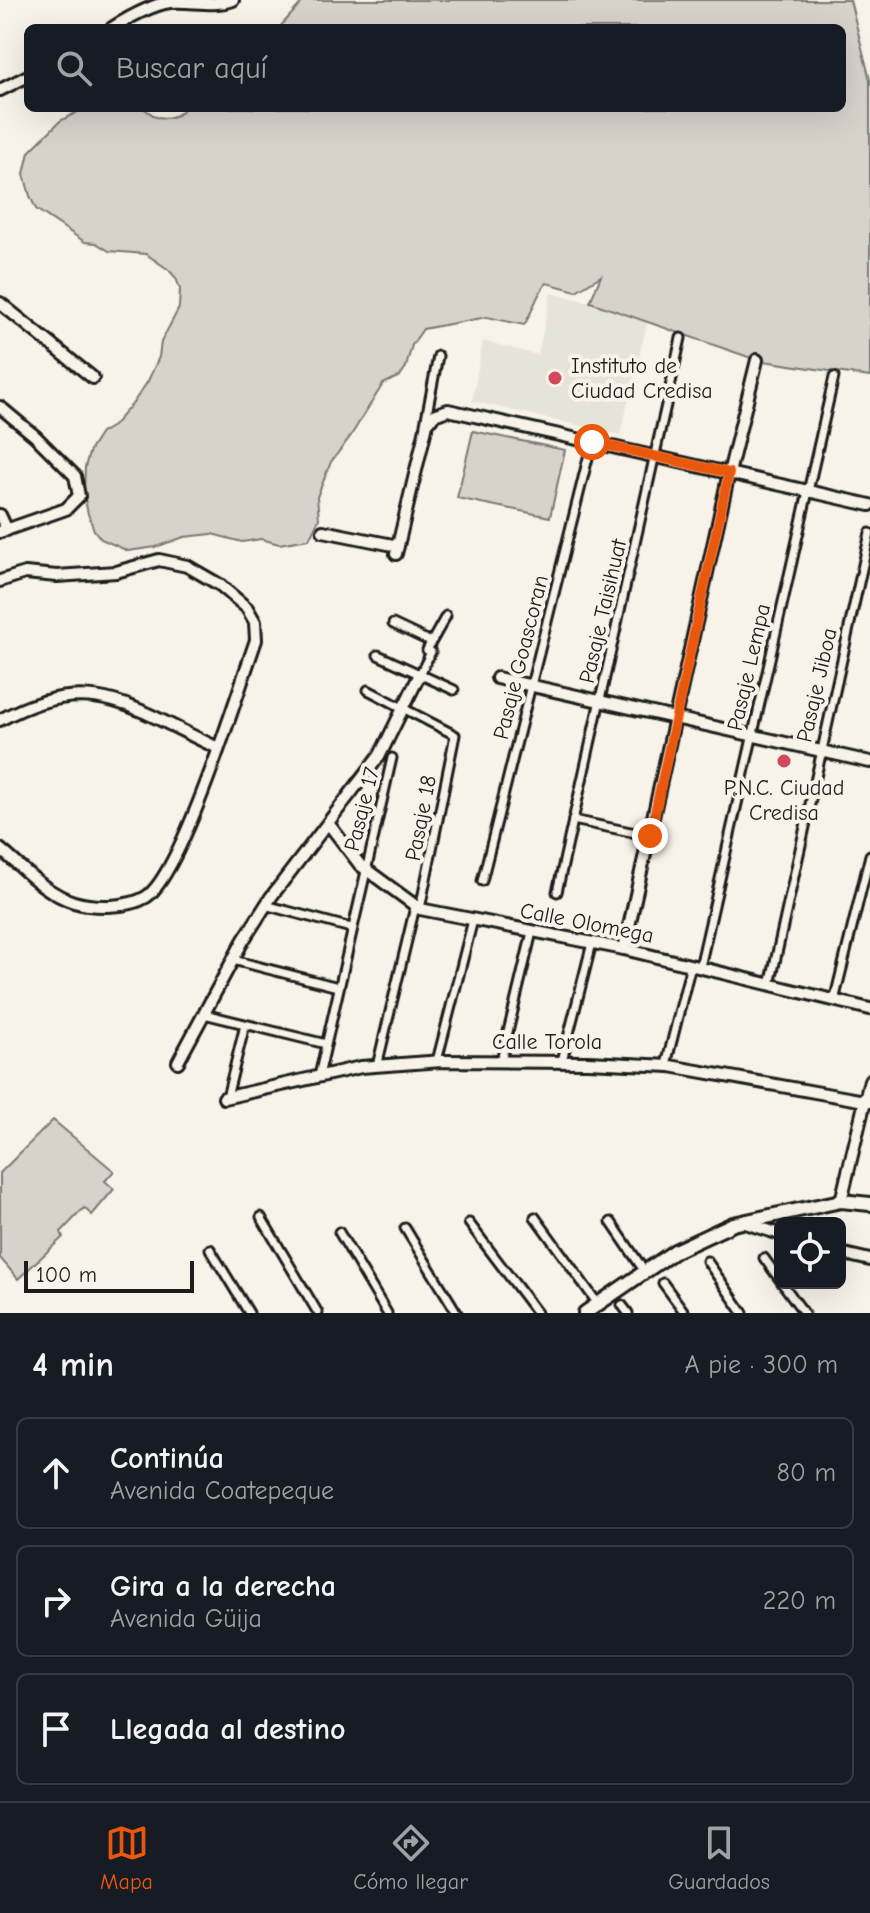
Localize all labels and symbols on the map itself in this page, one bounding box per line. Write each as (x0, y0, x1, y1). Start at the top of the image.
place label: Instituto de Ciudad Credisa (571, 353, 713, 404)
marker: Instituto de Ciudad Credisa (546, 369, 564, 387)
route start (574, 424, 610, 460)
street label: Pasaje Taisihuat (574, 536, 632, 686)
street label: Pasaje Goascoran (488, 572, 554, 742)
street label: Pasaje Lempa (722, 601, 776, 733)
street label: Pasaje Jiboa (791, 626, 843, 745)
marker: P.N.C. Ciudad Credisa (775, 752, 793, 770)
street label: Pasaje 17 (339, 764, 385, 854)
street label: Pasaje 18 (400, 773, 442, 863)
place label: P.N.C. Ciudad Credisa (724, 775, 844, 826)
route end (632, 818, 668, 854)
street label: Calle Olomega (518, 897, 656, 949)
street label: Calle Torola (492, 1029, 602, 1055)
scale bar (24, 1257, 194, 1293)

